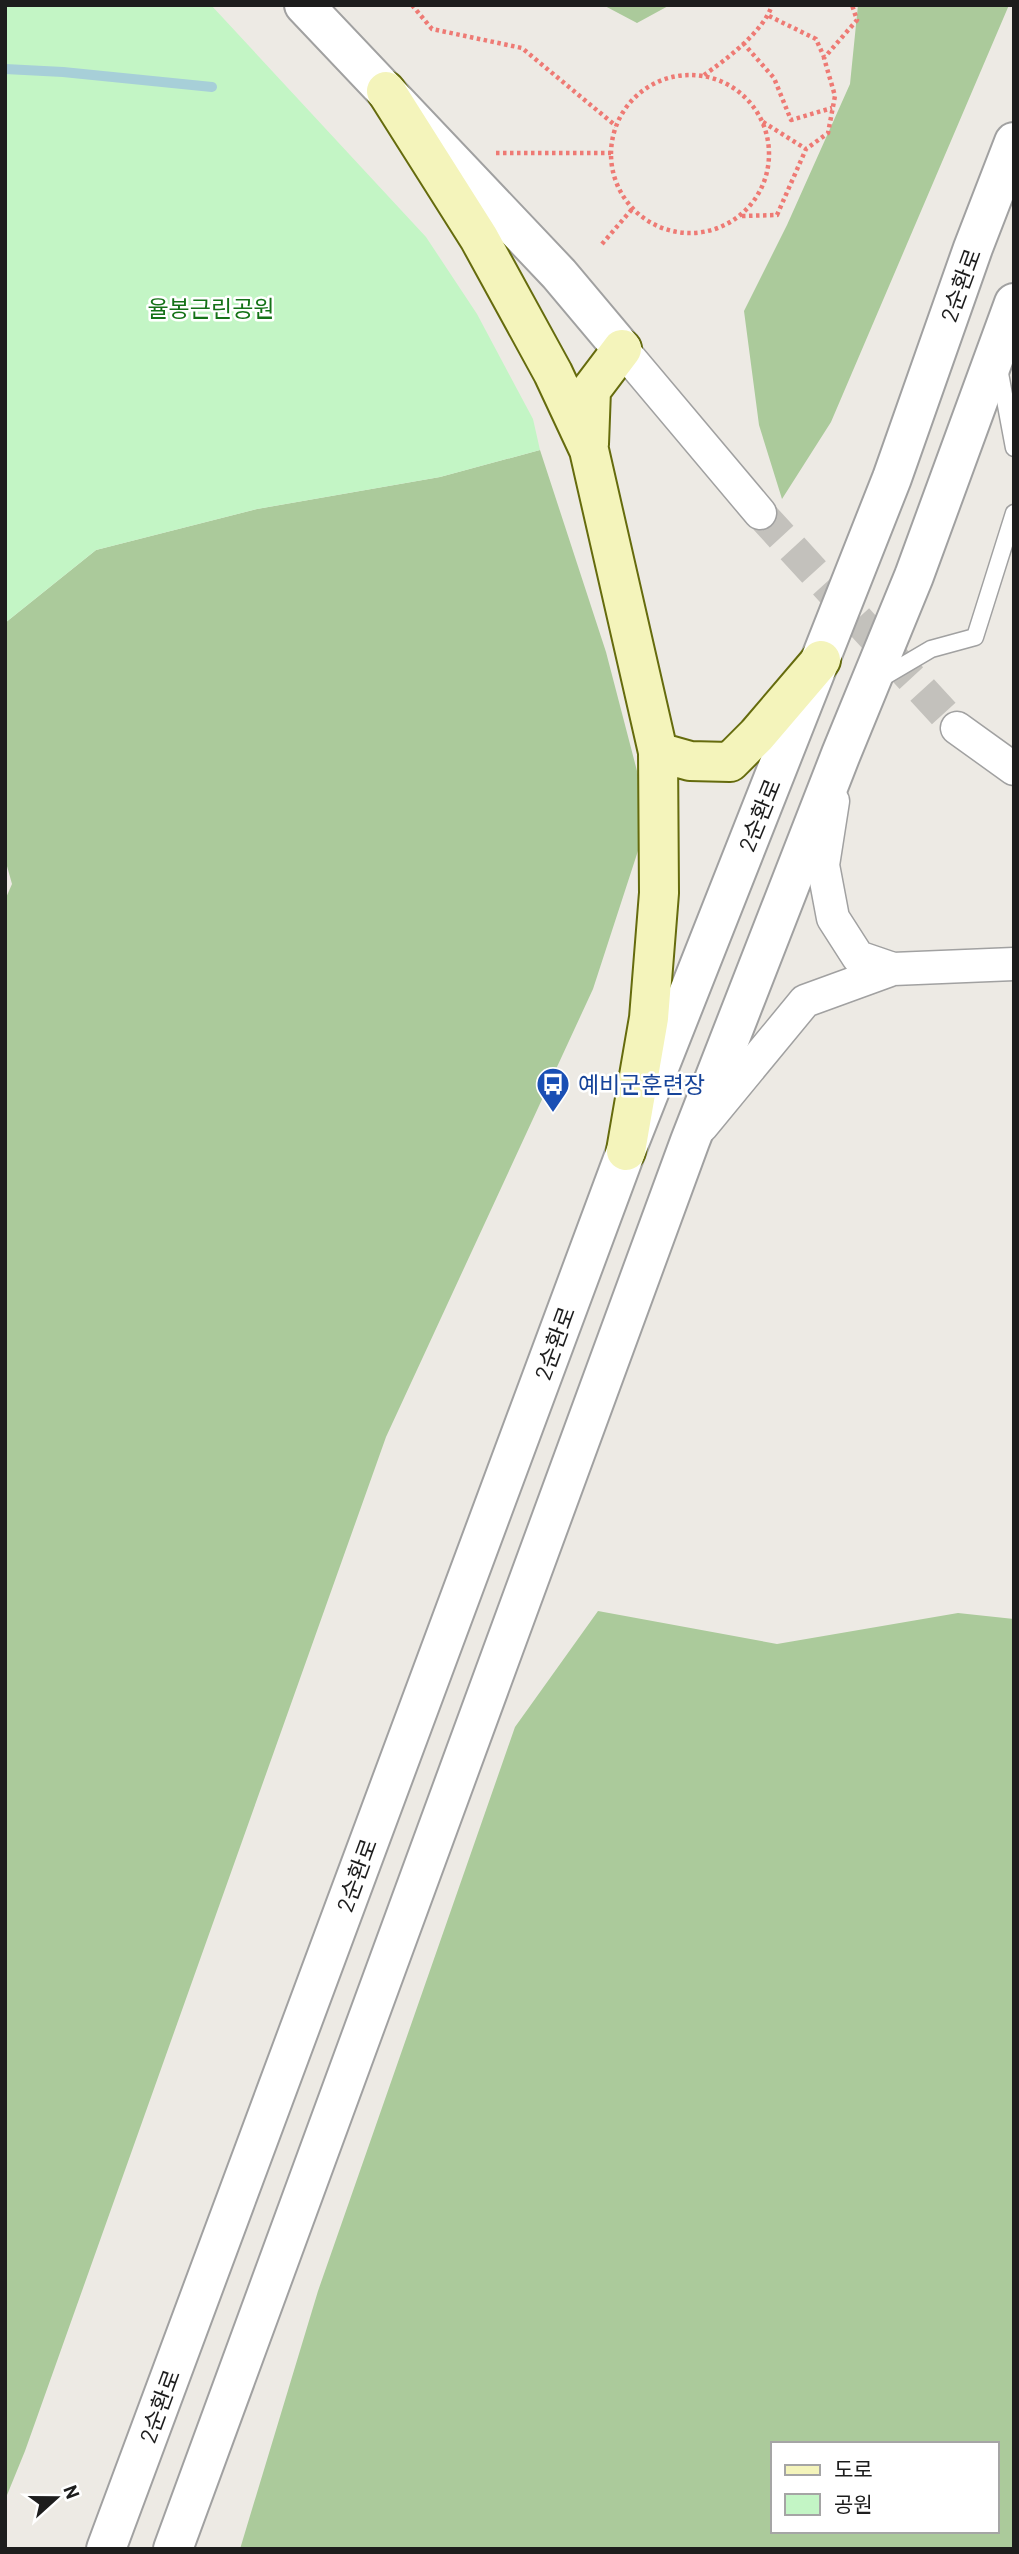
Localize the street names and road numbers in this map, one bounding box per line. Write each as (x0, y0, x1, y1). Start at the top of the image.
street label: 2순환로 (934, 245, 986, 325)
street label: 2순환로 (732, 775, 786, 855)
street label: 2순환로 (528, 1303, 580, 1383)
street label: 2순환로 (330, 1835, 382, 1915)
street label: 2순환로 (133, 2366, 185, 2446)

